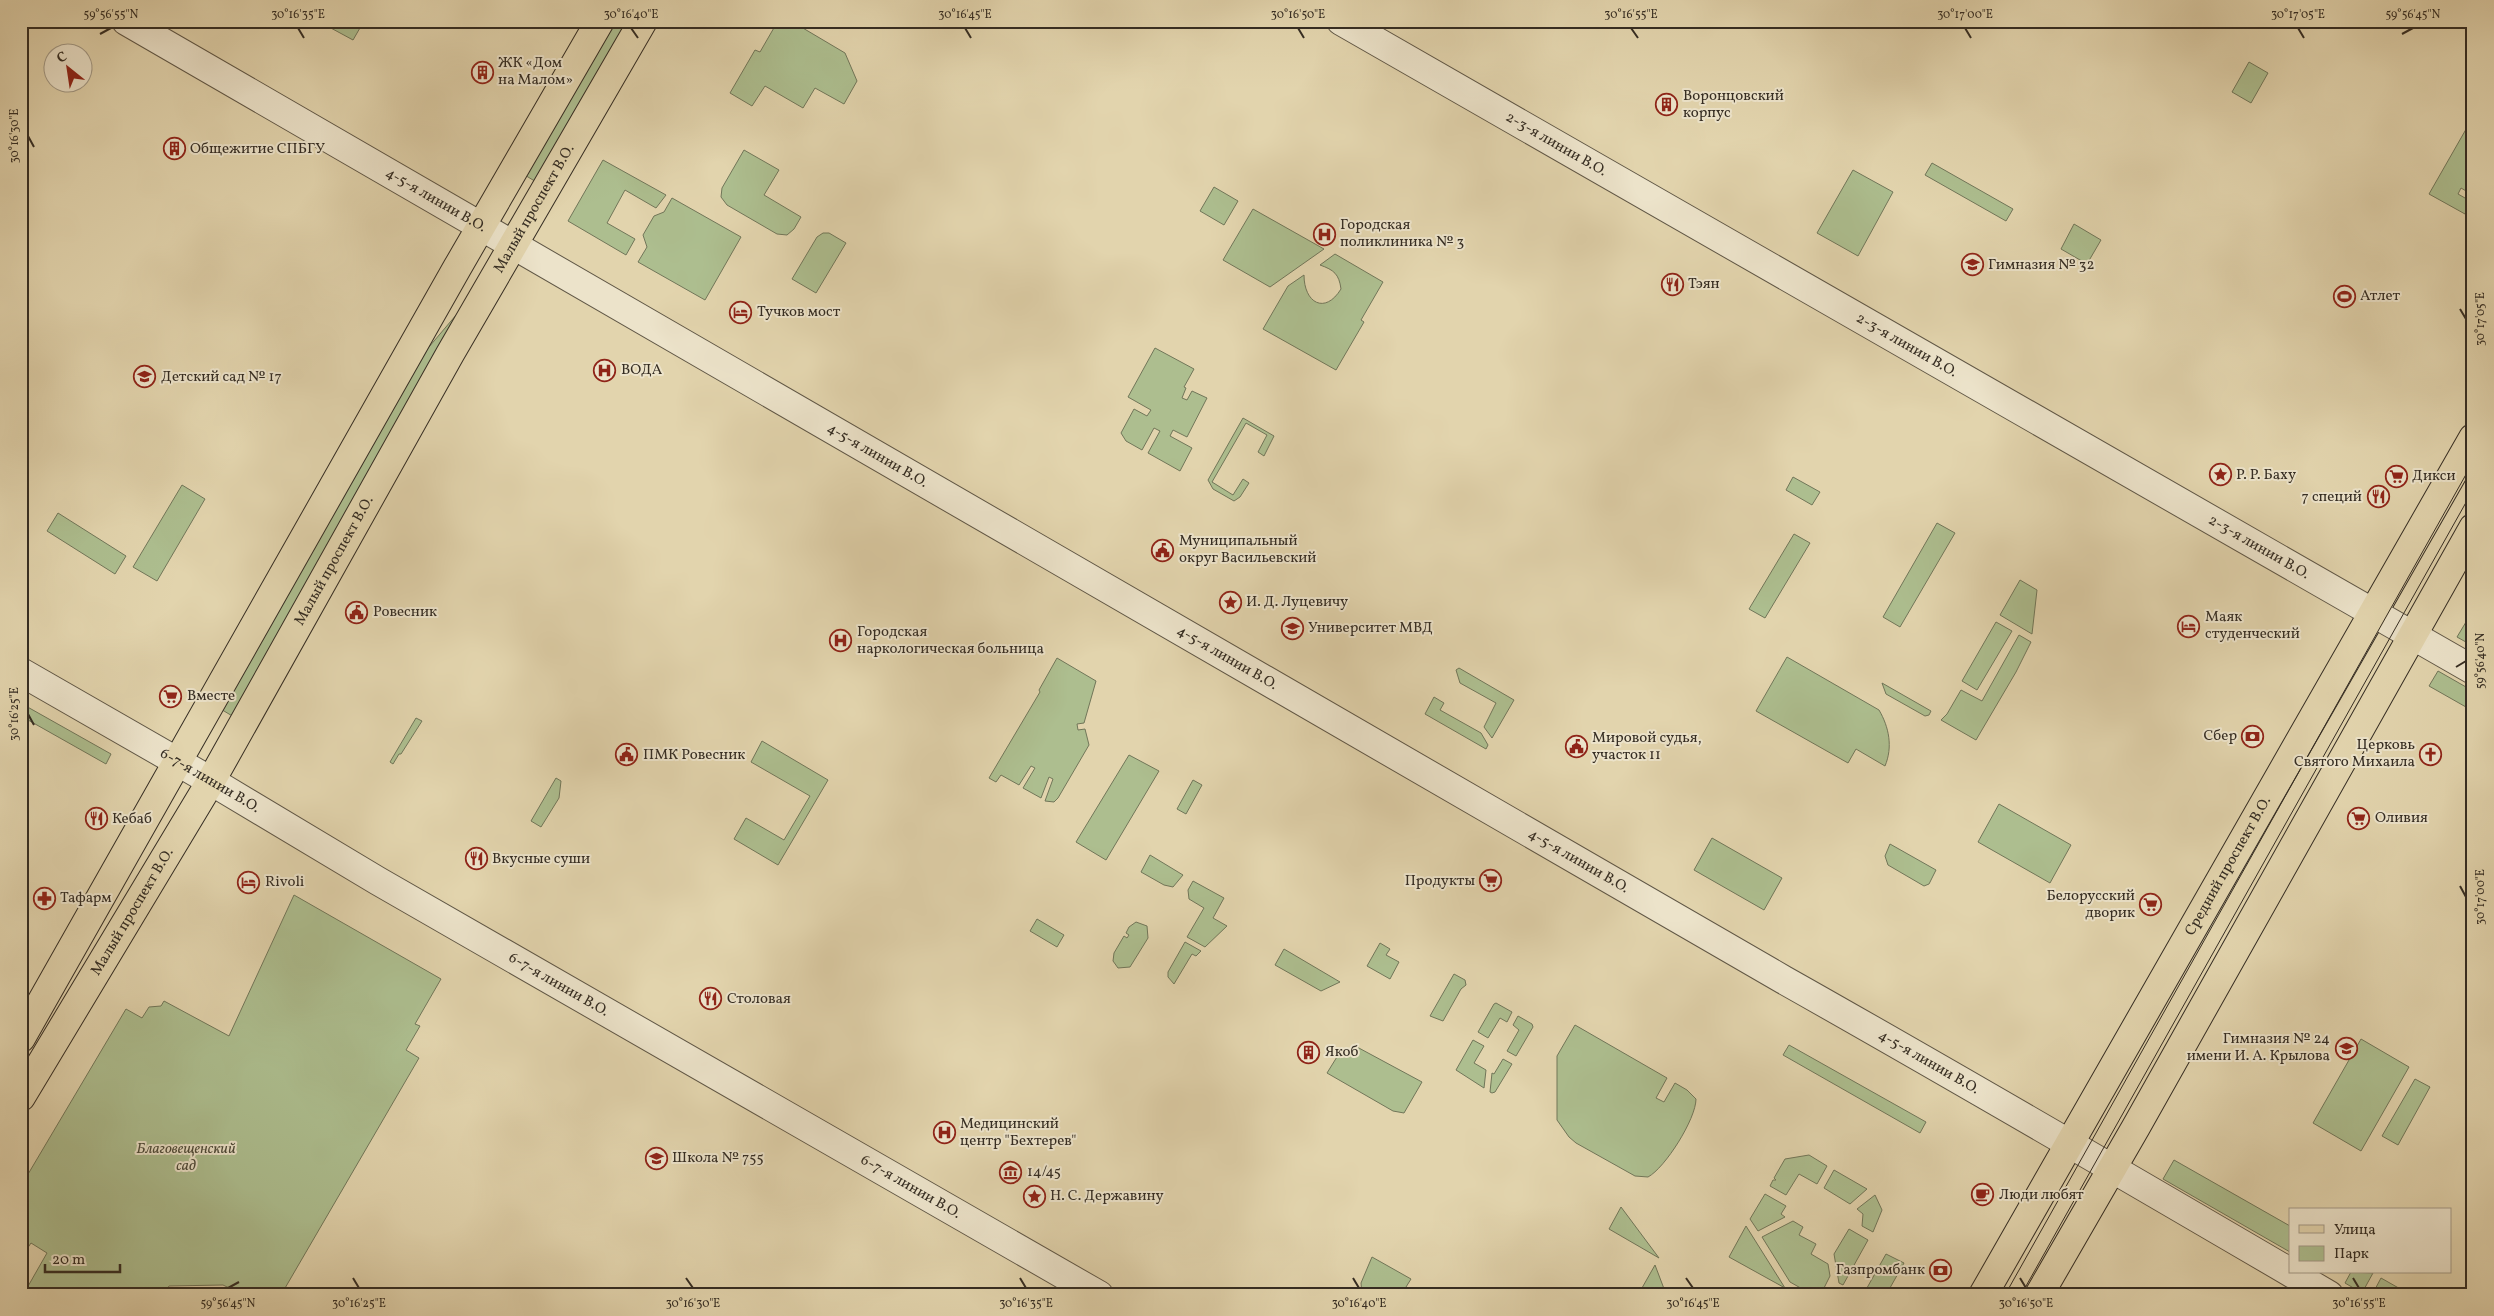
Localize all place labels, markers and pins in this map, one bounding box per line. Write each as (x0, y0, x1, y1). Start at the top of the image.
place label: ЖК «Дом на Малом» (498, 53, 573, 91)
building icon: ЖК «Дом на Малом» (470, 60, 494, 84)
place label: Воронцовский корпус (1683, 86, 1784, 124)
building icon: Воронцовский корпус (1655, 93, 1679, 117)
building icon: Общежитие СПБГУ (162, 137, 186, 161)
place label: Общежитие СПБГУ (190, 139, 325, 160)
place label: Городская поликлиника № 3 (1340, 215, 1464, 253)
hospital icon: Городская поликлиника № 3 (1312, 222, 1336, 246)
school or university icon: Гимназия № 32 (1960, 253, 1984, 277)
place label: Гимназия № 32 (1988, 255, 2095, 276)
restaurant icon: Тэян (1660, 272, 1684, 296)
place label: Тэян (1688, 274, 1720, 295)
sports icon: Атлет (2332, 284, 2356, 308)
place label: Атлет (2360, 286, 2400, 307)
hotel icon: Тучков мост (729, 300, 753, 324)
place label: Тучков мост (757, 302, 841, 323)
hospital icon: ВОДА (593, 358, 617, 382)
place label: ВОДА (621, 360, 663, 381)
school or university icon: Детский сад № 17 (133, 365, 157, 389)
place label: Детский сад № 17 (161, 367, 282, 388)
place icon: Р. Р. Баху (2208, 463, 2232, 487)
supermarket icon: Дикси (2384, 464, 2408, 488)
place label: Р. Р. Баху (2236, 465, 2296, 486)
place label: Дикси (2412, 466, 2456, 487)
restaurant icon: 7 специй (2366, 485, 2390, 509)
place label: 7 специй (2302, 487, 2362, 508)
place label: Муниципальный округ Васильевский (1179, 531, 1316, 569)
public building icon: Муниципальный округ Васильевский (1151, 538, 1175, 562)
place icon: И. Д. Луцевичу (1218, 590, 1242, 614)
place label: И. Д. Луцевичу (1246, 592, 1348, 613)
public building icon: Ровесник (345, 600, 369, 624)
place label: Ровесник (373, 602, 437, 623)
place label: Маяк студенческий (2205, 607, 2300, 645)
hotel icon: Маяк студенческий (2177, 614, 2201, 638)
school or university icon: Университет МВД (1280, 616, 1304, 640)
place label: Университет МВД (1308, 618, 1433, 639)
place label: Городская наркологическая больница (857, 622, 1044, 660)
hospital icon: Городская наркологическая больница (829, 629, 853, 653)
supermarket icon: Вместе (159, 684, 183, 708)
place label: Вместе (187, 686, 235, 707)
bank icon: Сбер (2241, 724, 2265, 748)
place label: Сбер (2204, 726, 2237, 747)
place label: Мировой судья, участок 11 (1592, 728, 1702, 766)
public building icon: Мировой судья, участок 11 (1564, 735, 1588, 759)
place label: Церковь Святого Михаила (2294, 735, 2415, 773)
church icon: Церковь Святого Михаила (2419, 742, 2443, 766)
public building icon: ПМК Ровесник (615, 743, 639, 767)
place label: ПМК Ровесник (643, 745, 745, 766)
supermarket icon: Оливия (2347, 806, 2371, 830)
restaurant icon: Кебаб (84, 807, 108, 831)
place label: Оливия (2375, 808, 2428, 829)
place label: Кебаб (112, 809, 152, 830)
restaurant icon: Вкусные суши (464, 847, 488, 871)
place label: Вкусные суши (492, 849, 590, 870)
supermarket icon: Продукты (1479, 869, 1503, 893)
hotel icon: Rivoli (237, 870, 261, 894)
place label: Продукты (1405, 871, 1475, 892)
place label: Rivoli (265, 872, 304, 893)
pharmacy icon: Тафарм (32, 886, 56, 910)
place label: Белорусский дворик (2046, 886, 2135, 924)
place label: Тафарм (60, 888, 112, 909)
supermarket icon: Белорусский дворик (2139, 893, 2163, 917)
restaurant icon: Столовая (699, 987, 723, 1011)
place label: Столовая (727, 989, 791, 1010)
place label: Гимназия № 24 имени И. А. Крылова (2187, 1029, 2330, 1067)
school or university icon: Гимназия № 24 имени И. А. Крылова (2334, 1036, 2358, 1060)
building icon: Якоб (1297, 1040, 1321, 1064)
place label: Якоб (1325, 1042, 1358, 1063)
place label: Медицинский центр "Бехтерев" (960, 1114, 1076, 1152)
hospital icon: Медицинский центр "Бехтерев" (932, 1121, 956, 1145)
school or university icon: Школа № 755 (644, 1146, 668, 1170)
place label: Школа № 755 (672, 1148, 764, 1169)
museum icon: 14/45 (999, 1160, 1023, 1184)
place label: 14/45 (1027, 1162, 1061, 1183)
cafe icon: Люди любят (1971, 1183, 1995, 1207)
place icon: Н. С. Державину (1022, 1184, 1046, 1208)
place label: Люди любят (1999, 1185, 2084, 1206)
place label: Н. С. Державину (1050, 1186, 1164, 1207)
bank icon: Газпромбанк (1929, 1258, 1953, 1282)
place label: Газпромбанк (1836, 1260, 1925, 1281)

